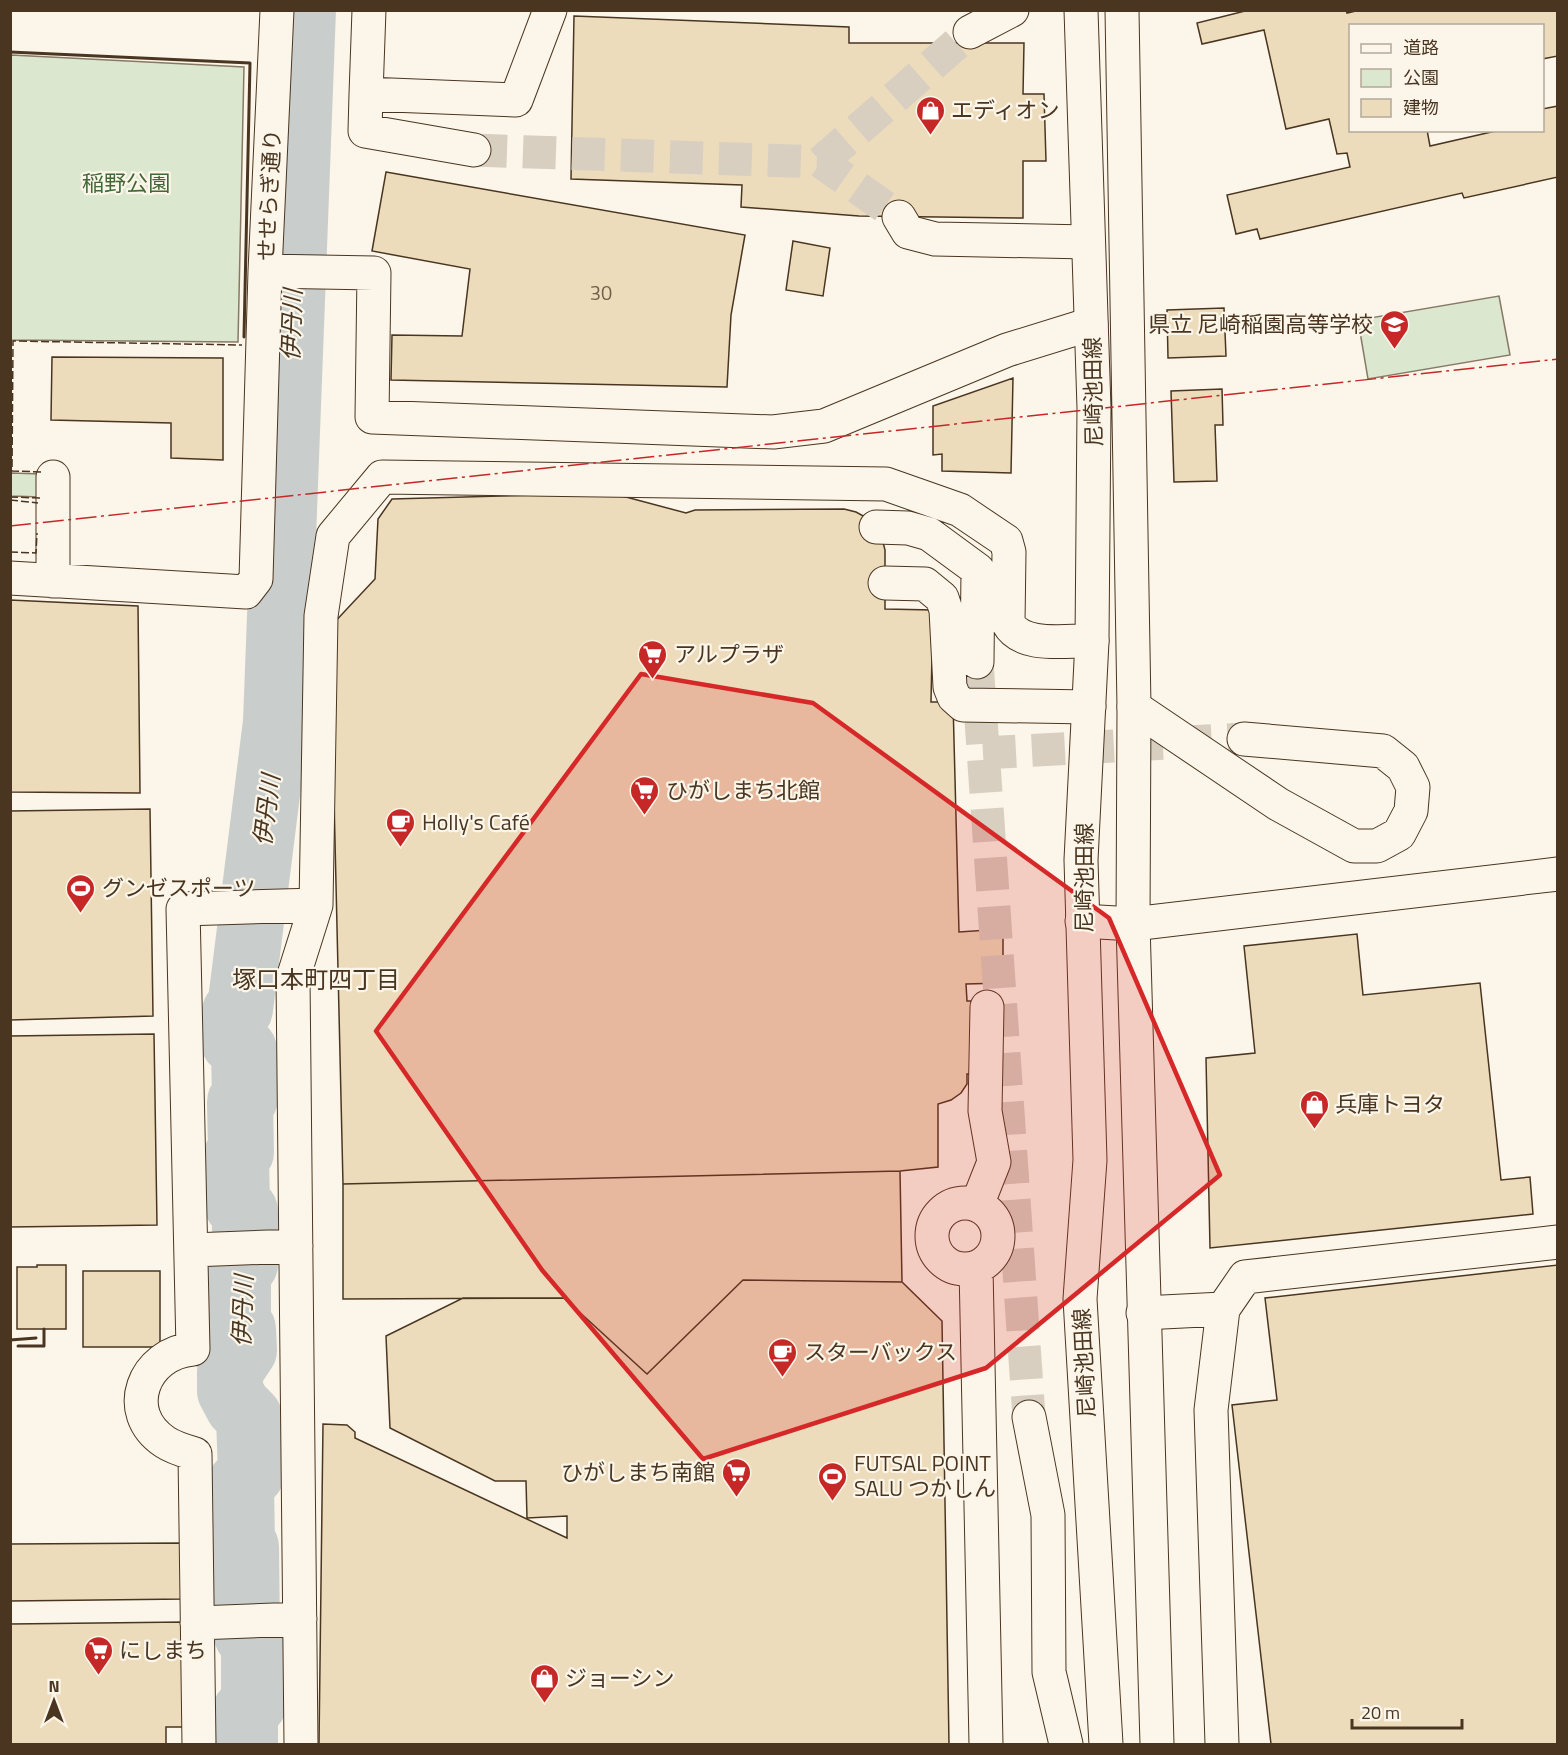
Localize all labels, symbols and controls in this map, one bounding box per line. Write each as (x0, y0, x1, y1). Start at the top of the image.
legend (1349, 24, 1544, 132)
text: 道路 (1403, 34, 1439, 61)
text: 公園 (1403, 64, 1439, 91)
place label: エディオン (951, 93, 1059, 127)
shop icon: エディオン (914, 94, 946, 136)
text: 建物 (1403, 94, 1439, 121)
street label: せせらぎ通り (249, 128, 289, 262)
park label: 稲野公園 (82, 166, 170, 200)
house number: 30 (590, 277, 612, 308)
water label: 伊丹川 (272, 285, 310, 362)
place label: 県立 尼崎稲園高等学校 (1148, 307, 1373, 341)
school or university icon: 県立 尼崎稲園高等学校 (1378, 308, 1410, 350)
street label: 尼崎池田線 (1075, 337, 1111, 447)
place label: アルプラザ (674, 637, 784, 671)
supermarket icon: アルプラザ (637, 638, 669, 680)
water label: 伊丹川 (244, 769, 289, 848)
place label: ひがしまち北館 (666, 773, 820, 807)
supermarket icon: ひがしまち北館 (629, 774, 661, 816)
place label: Holly's Café (422, 805, 530, 839)
cafe icon: Holly's Café (385, 806, 417, 848)
street label: 尼崎池田線 (1067, 823, 1101, 933)
place label: グンゼスポーツ (102, 871, 256, 905)
sports icon: グンゼスポーツ (65, 872, 97, 914)
district label: 塚口本町四丁目 (232, 961, 400, 997)
place label: 兵庫トヨタ (1335, 1087, 1445, 1121)
shop icon: 兵庫トヨタ (1298, 1088, 1330, 1130)
water label: 伊丹川 (223, 1271, 261, 1348)
street label: 尼崎池田線 (1064, 1307, 1104, 1419)
place label: スターバックス (804, 1335, 957, 1369)
cafe icon: スターバックス (767, 1336, 799, 1378)
place label: FUTSAL POINT SALU つかしん (854, 1446, 996, 1505)
place label: ひがしまち南館 (561, 1455, 715, 1489)
supermarket icon: ひがしまち南館 (720, 1456, 752, 1498)
sports icon: FUTSAL POINT SALU つかしん (817, 1460, 849, 1502)
place label: にしまち (119, 1633, 207, 1667)
supermarket icon: にしまち (82, 1634, 114, 1676)
place label: ジョーシン (565, 1661, 675, 1695)
shop icon: ジョーシン (528, 1662, 560, 1704)
north arrow (24, 1671, 84, 1731)
text: N (48, 1674, 60, 1698)
scale bar (1352, 1692, 1462, 1730)
text: 20 m (1361, 1699, 1400, 1726)

